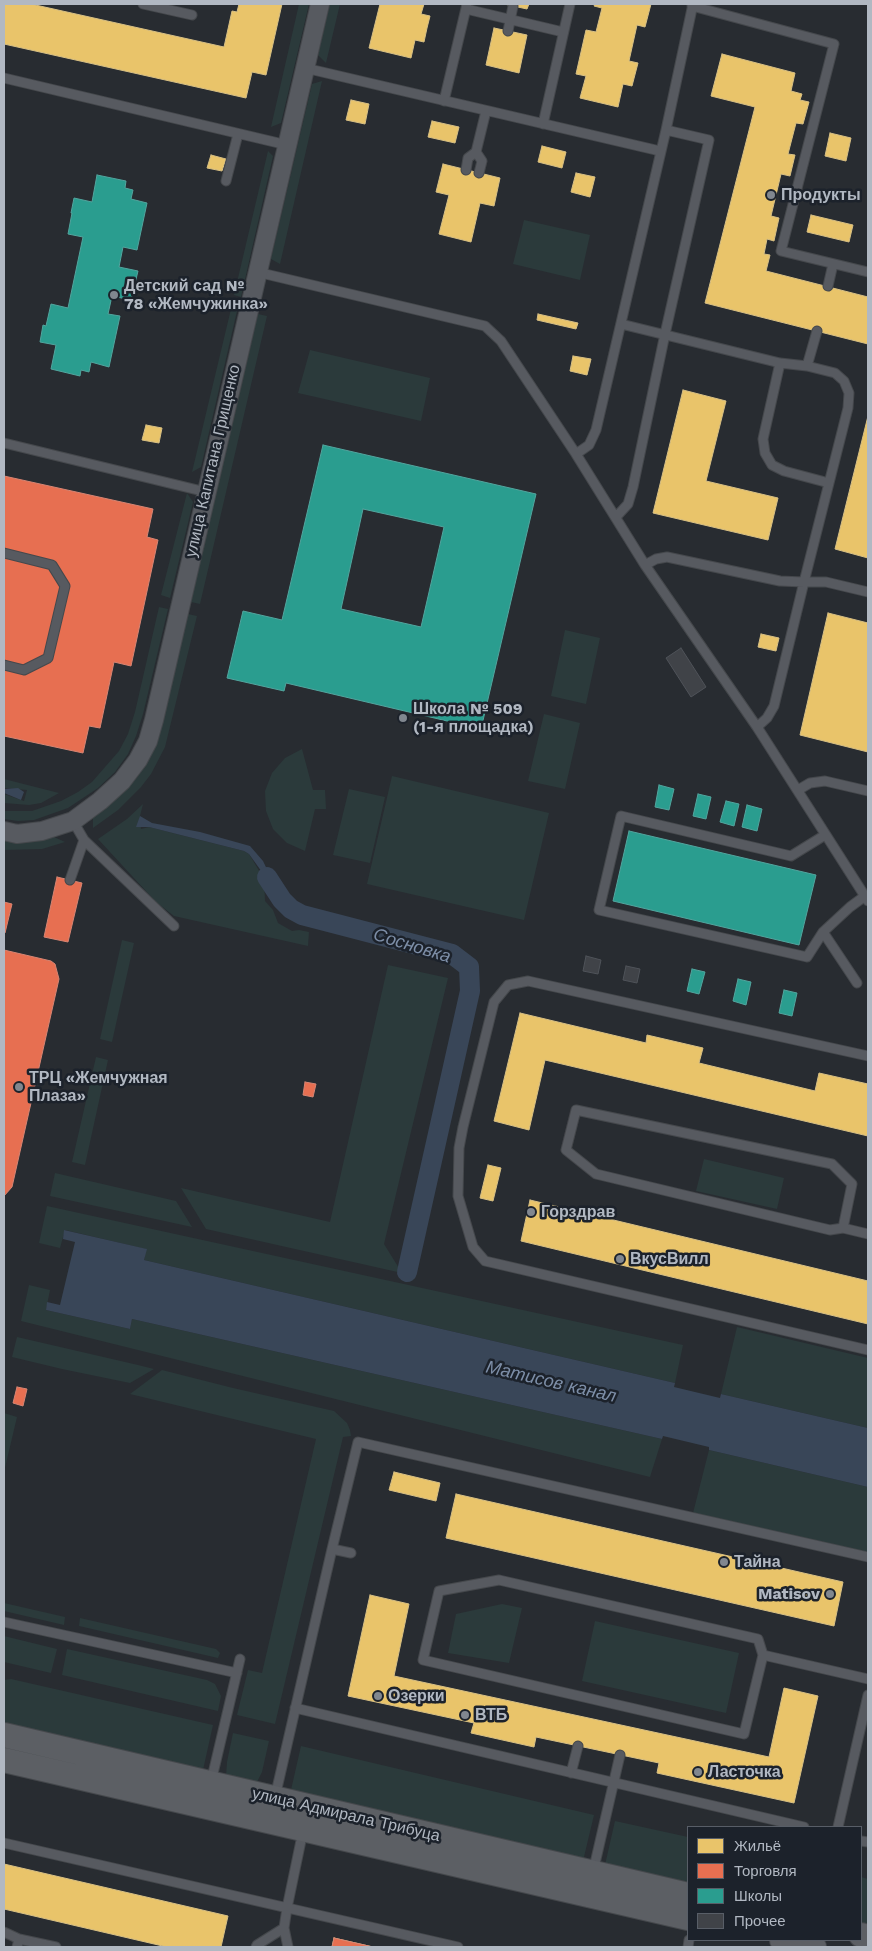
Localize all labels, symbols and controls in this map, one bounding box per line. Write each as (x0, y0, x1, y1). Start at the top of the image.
place label: Продукты (781, 185, 861, 205)
marker: Продукты (765, 189, 777, 201)
place label: Детский сад № 78 «Жемчужинка» (124, 276, 268, 314)
marker: Детский сад № 78 «Жемчужинка» (108, 289, 120, 301)
street label: улица Капитана Грищенко (182, 363, 244, 559)
place label: Школа № 509 (1-я площадка) (413, 699, 534, 737)
marker: Школа № 509 (1-я площадка) (397, 712, 409, 724)
water label: Сосновка (371, 924, 453, 968)
place label: ТРЦ «Жемчужная Плаза» (29, 1068, 168, 1106)
marker: ТРЦ «Жемчужная Плаза» (13, 1081, 25, 1093)
place label: Горздрав (541, 1202, 615, 1222)
marker: Горздрав (525, 1206, 537, 1218)
place label: ВкусВилл (630, 1249, 709, 1269)
marker: ВкусВилл (614, 1253, 626, 1265)
water label: Матисов канал (484, 1357, 618, 1407)
place label: Тайна (734, 1552, 781, 1572)
marker: Тайна (718, 1556, 730, 1568)
place label: Matisov (758, 1584, 820, 1604)
marker: Matisov (824, 1588, 836, 1600)
place label: Озерки (388, 1686, 445, 1706)
marker: Озерки (372, 1690, 384, 1702)
place label: ВТБ (475, 1705, 507, 1725)
marker: ВТБ (459, 1709, 471, 1721)
place label: Ласточка (708, 1762, 781, 1782)
marker: Ласточка (692, 1766, 704, 1778)
street label: улица Адмирала Трибуца (250, 1784, 442, 1846)
legend (687, 1826, 862, 1941)
text: Жильё (734, 1837, 781, 1855)
text: Торговля (734, 1862, 797, 1880)
text: Школы (734, 1887, 782, 1905)
text: Прочее (734, 1912, 786, 1930)

